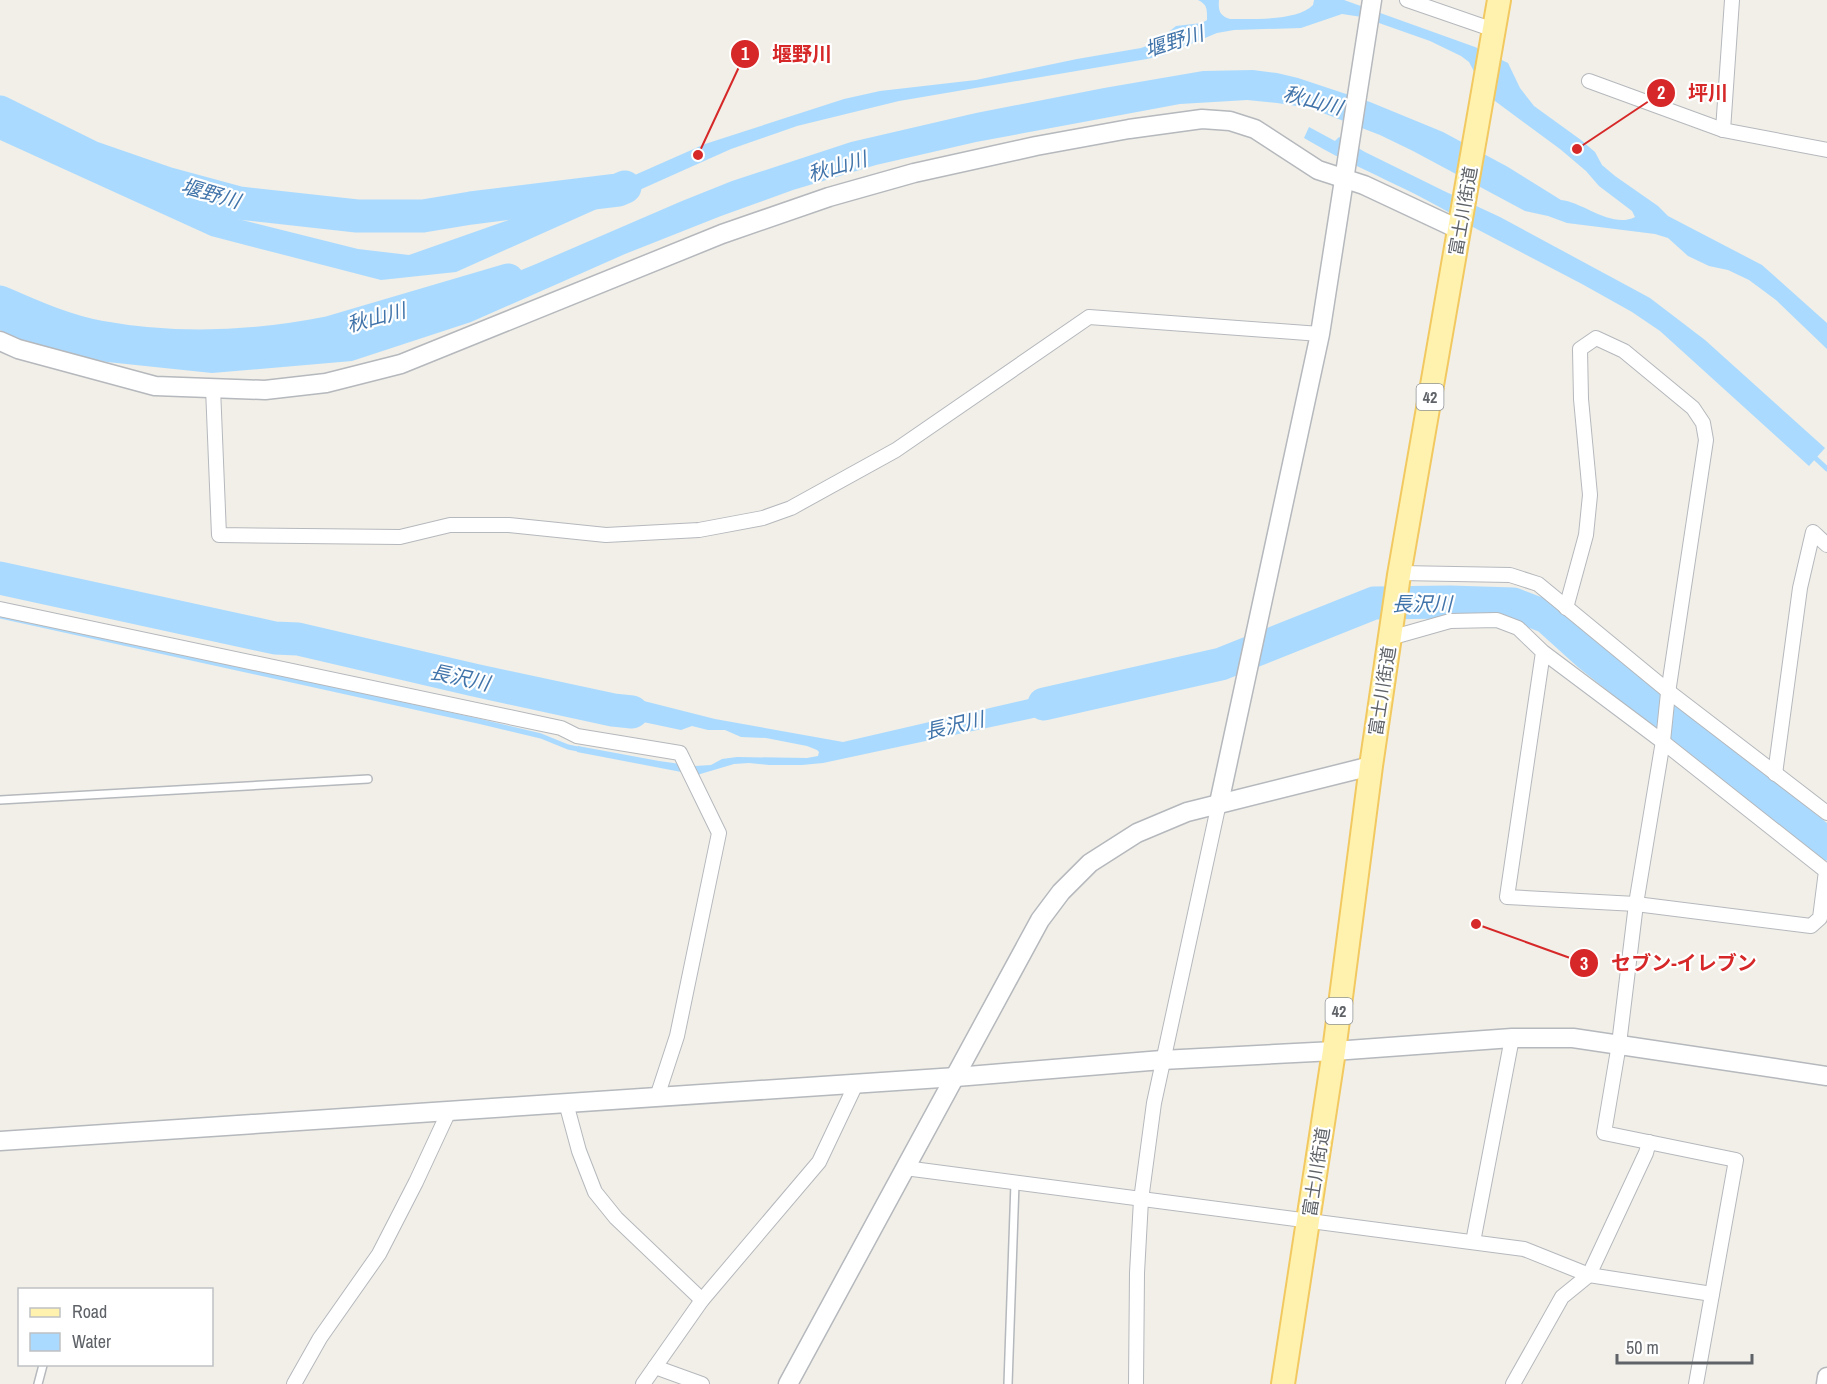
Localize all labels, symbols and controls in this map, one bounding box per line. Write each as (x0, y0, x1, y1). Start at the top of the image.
water label: 堰野川 (1141, 19, 1209, 63)
callout: 堰野川 (730, 35, 844, 73)
text: 堰野川 (772, 40, 832, 67)
text: 1 (741, 41, 750, 66)
callout: 坪川 (1646, 74, 1740, 112)
water label: 秋山川 (1281, 79, 1347, 121)
text: 坪川 (1688, 79, 1728, 106)
text: 2 (1657, 80, 1665, 105)
water label: 秋山川 (804, 144, 871, 187)
street label: 富士川街道 (1443, 165, 1483, 257)
water label: 堰野川 (178, 172, 245, 215)
water label: 秋山川 (344, 296, 410, 338)
road number: 42 (1416, 384, 1444, 410)
water label: 長沢川 (1392, 590, 1454, 617)
street label: 富士川街道 (1363, 645, 1401, 737)
water label: 長沢川 (428, 658, 494, 697)
water label: 長沢川 (922, 705, 988, 745)
callout: セブン-イレブン (1569, 944, 1768, 982)
text: セブン-イレブン (1611, 949, 1757, 976)
text: 3 (1580, 951, 1588, 976)
road number: 42 (1326, 998, 1352, 1024)
street label: 富士川街道 (1297, 1126, 1335, 1218)
legend (18, 1288, 213, 1366)
text: Road (72, 1299, 107, 1324)
scale bar (1617, 1327, 1752, 1365)
text: Water (72, 1329, 111, 1354)
text: 50 m (1626, 1335, 1659, 1360)

